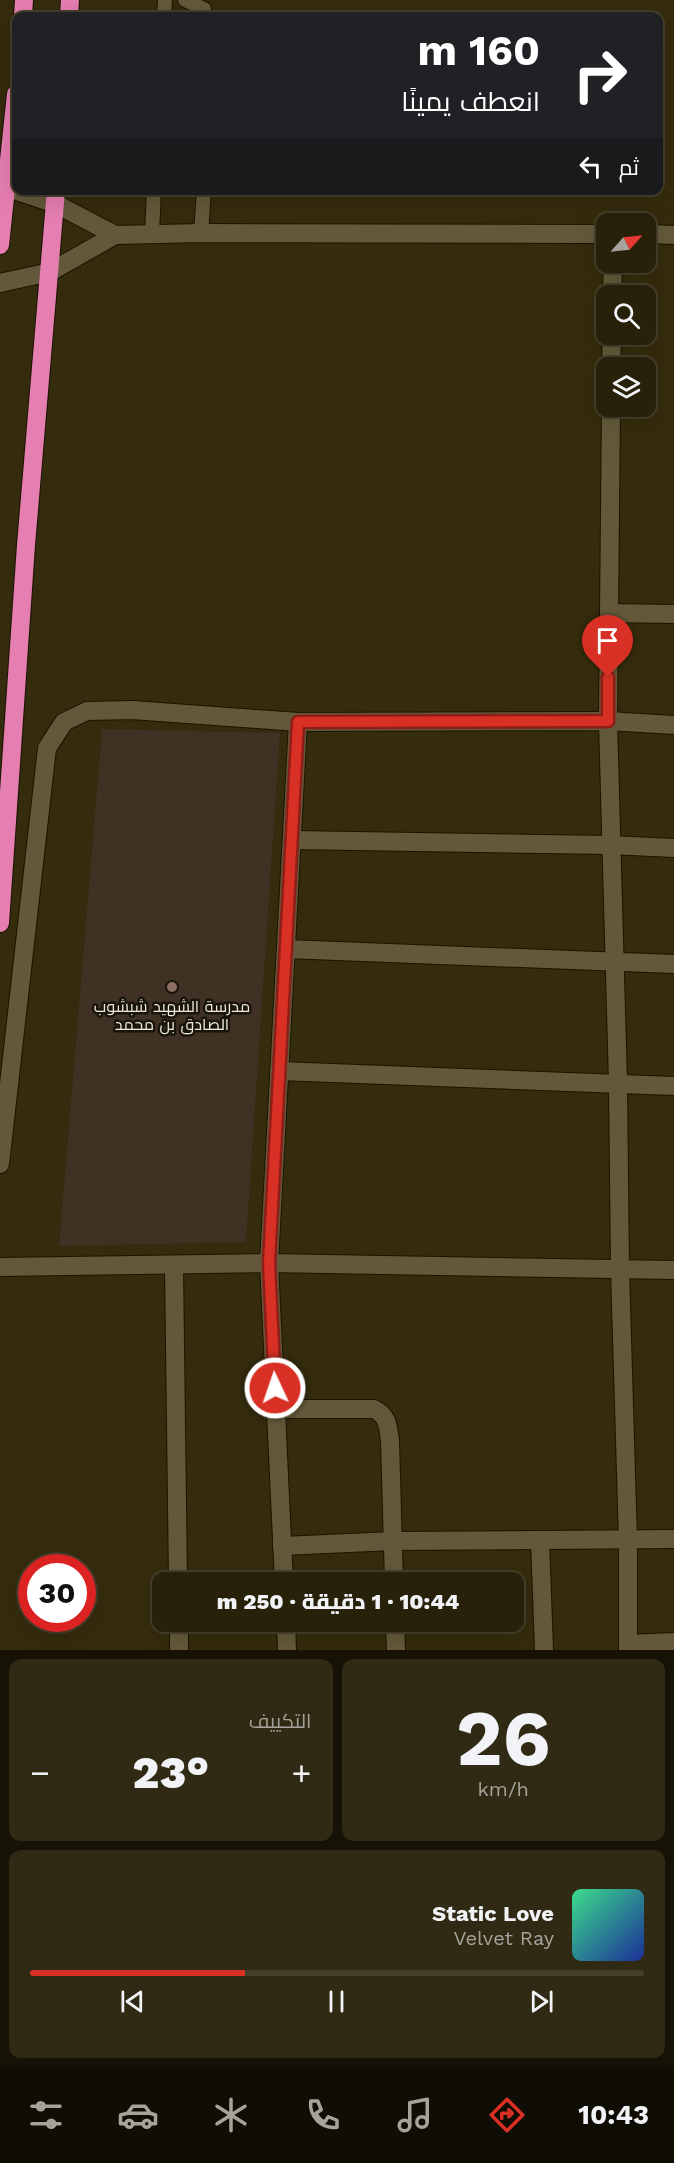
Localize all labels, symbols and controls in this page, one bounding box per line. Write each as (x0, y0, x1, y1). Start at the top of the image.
text: 160 m (417, 26, 540, 75)
icon: right (561, 36, 639, 114)
text: انعطف يمينًا (401, 86, 540, 118)
icon: left (574, 150, 607, 183)
text: ثم (619, 155, 639, 180)
north arrow (596, 213, 656, 273)
map controls (596, 213, 656, 417)
button: search (596, 285, 656, 345)
button: layers (596, 357, 656, 417)
pin (582, 615, 633, 677)
icon: arrive (591, 624, 624, 657)
marker: مدرسة الشهيد شبشوب الصادق بن محمد (165, 980, 179, 994)
place label: مدرسة الشهيد شبشوب الصادق بن محمد (94, 997, 250, 1035)
position arrow (243, 1356, 307, 1420)
speed limit sign: 30 (18, 1554, 96, 1632)
text: 10:44 · 1 دقيقة · 250 m (217, 1589, 459, 1614)
text: 26 (456, 1692, 551, 1784)
text: التكييف (249, 1709, 312, 1733)
text: 23° (132, 1746, 209, 1799)
text: − (30, 1753, 50, 1792)
text: + (292, 1753, 312, 1792)
text: km/h (477, 1777, 529, 1801)
text: Static Love (432, 1901, 554, 1926)
text: Velvet Ray (454, 1926, 554, 1950)
icon: previous (116, 1985, 149, 2018)
icon: pause (320, 1985, 353, 2018)
icon: next (525, 1985, 558, 2018)
icon: filters (25, 2094, 67, 2136)
icon: car (117, 2094, 159, 2136)
icon: climate (210, 2094, 252, 2136)
icon: phone (302, 2094, 344, 2136)
icon: music (394, 2094, 436, 2136)
icon: directions (486, 2094, 528, 2136)
text: 10:43 (578, 2099, 649, 2131)

